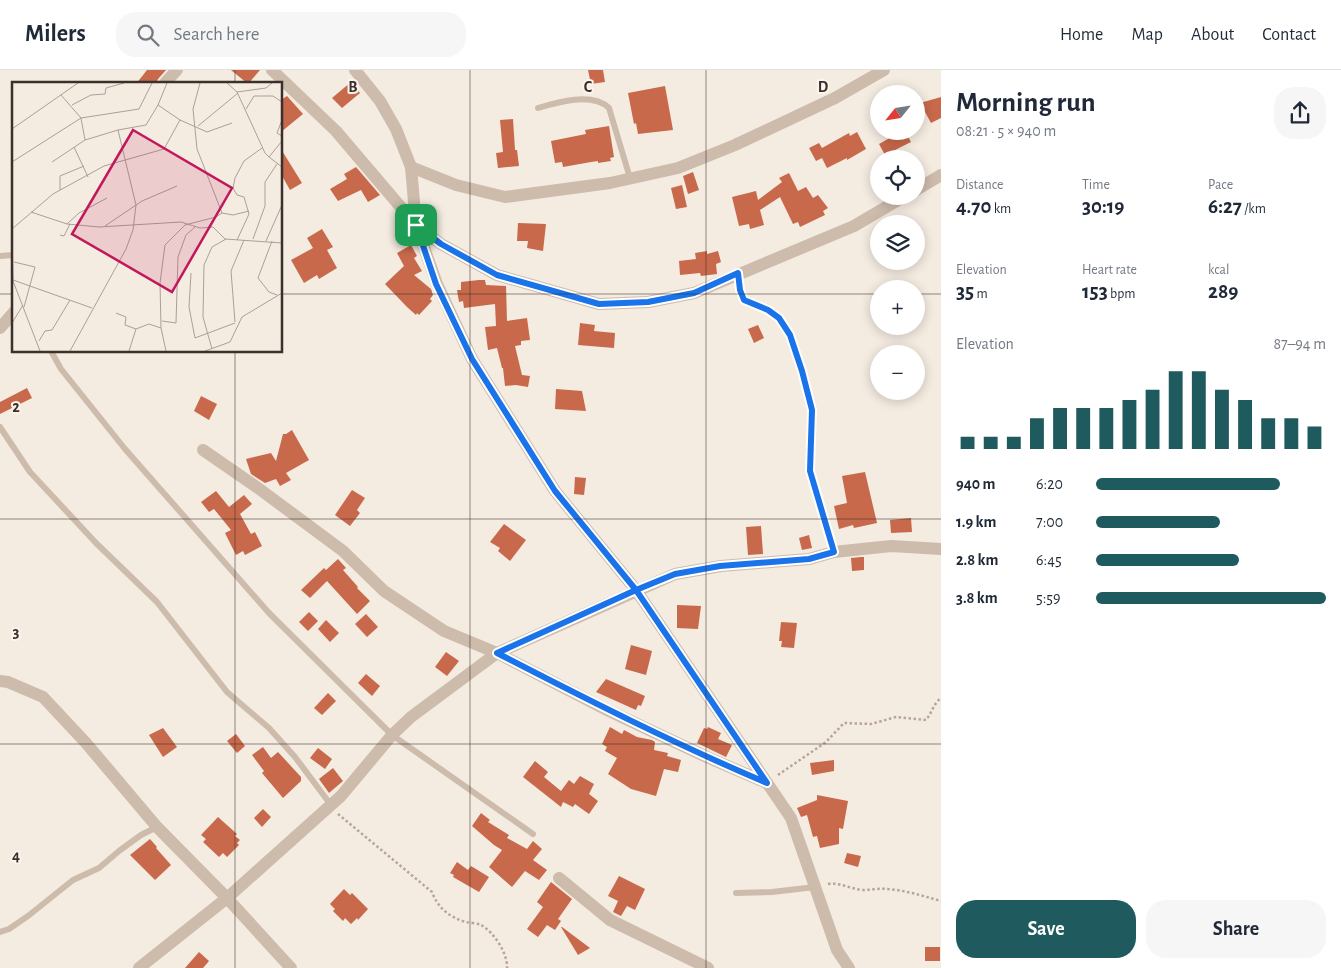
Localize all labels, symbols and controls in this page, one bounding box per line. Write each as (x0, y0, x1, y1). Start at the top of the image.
search box (116, 12, 466, 57)
icon: search (134, 21, 162, 49)
text: Milers (25, 22, 86, 46)
text: Search here (174, 25, 260, 44)
text: Home (1060, 26, 1103, 44)
text: Map (1131, 26, 1163, 44)
text: About (1191, 26, 1234, 44)
text: Contact (1262, 26, 1316, 44)
text: B (348, 79, 358, 95)
text: C (584, 79, 593, 95)
text: D (818, 79, 829, 95)
inset map (12, 82, 282, 352)
north arrow (870, 85, 925, 140)
map controls (870, 85, 925, 400)
button: share (1274, 87, 1326, 139)
text: Morning run (956, 89, 1096, 117)
text: 08:21 · 5 × 940 m (956, 123, 1056, 139)
button: locate (870, 150, 925, 205)
text: Distance (956, 178, 1003, 192)
text: Time (1082, 178, 1110, 192)
text: Pace (1208, 178, 1233, 192)
text: 4.70 (956, 196, 991, 217)
text: 30:19 (1082, 196, 1125, 217)
text: 6:27 (1208, 196, 1242, 217)
text: km (991, 202, 1011, 216)
text: /km (1242, 202, 1266, 216)
pin (395, 204, 437, 246)
icon: arrive (402, 211, 430, 239)
button: layers (870, 215, 925, 270)
text: Elevation (956, 263, 1007, 277)
text: Heart rate (1082, 263, 1137, 277)
text: kcal (1208, 263, 1229, 277)
button: + (870, 280, 925, 335)
text: 35 (956, 281, 974, 302)
text: 153 (1082, 281, 1108, 302)
text: 289 (1208, 281, 1238, 302)
text: m (974, 287, 988, 301)
text: bpm (1108, 287, 1135, 301)
text: Elevation (956, 336, 1014, 352)
text: 87–94 m (1273, 336, 1326, 352)
button: − (870, 345, 925, 400)
text: 2 (12, 399, 20, 415)
text: 940 m (956, 476, 995, 492)
text: 6:20 (1036, 476, 1063, 492)
text: 1.9 km (956, 514, 996, 530)
text: 7:00 (1036, 514, 1063, 530)
text: 2.8 km (956, 552, 998, 568)
text: 6:45 (1036, 552, 1062, 568)
text: 3.8 km (956, 590, 998, 606)
text: 5:59 (1036, 590, 1061, 606)
text: 3 (13, 624, 20, 640)
text: 4 (12, 848, 20, 864)
button: Save (956, 900, 1136, 958)
button: Share (1146, 900, 1326, 958)

